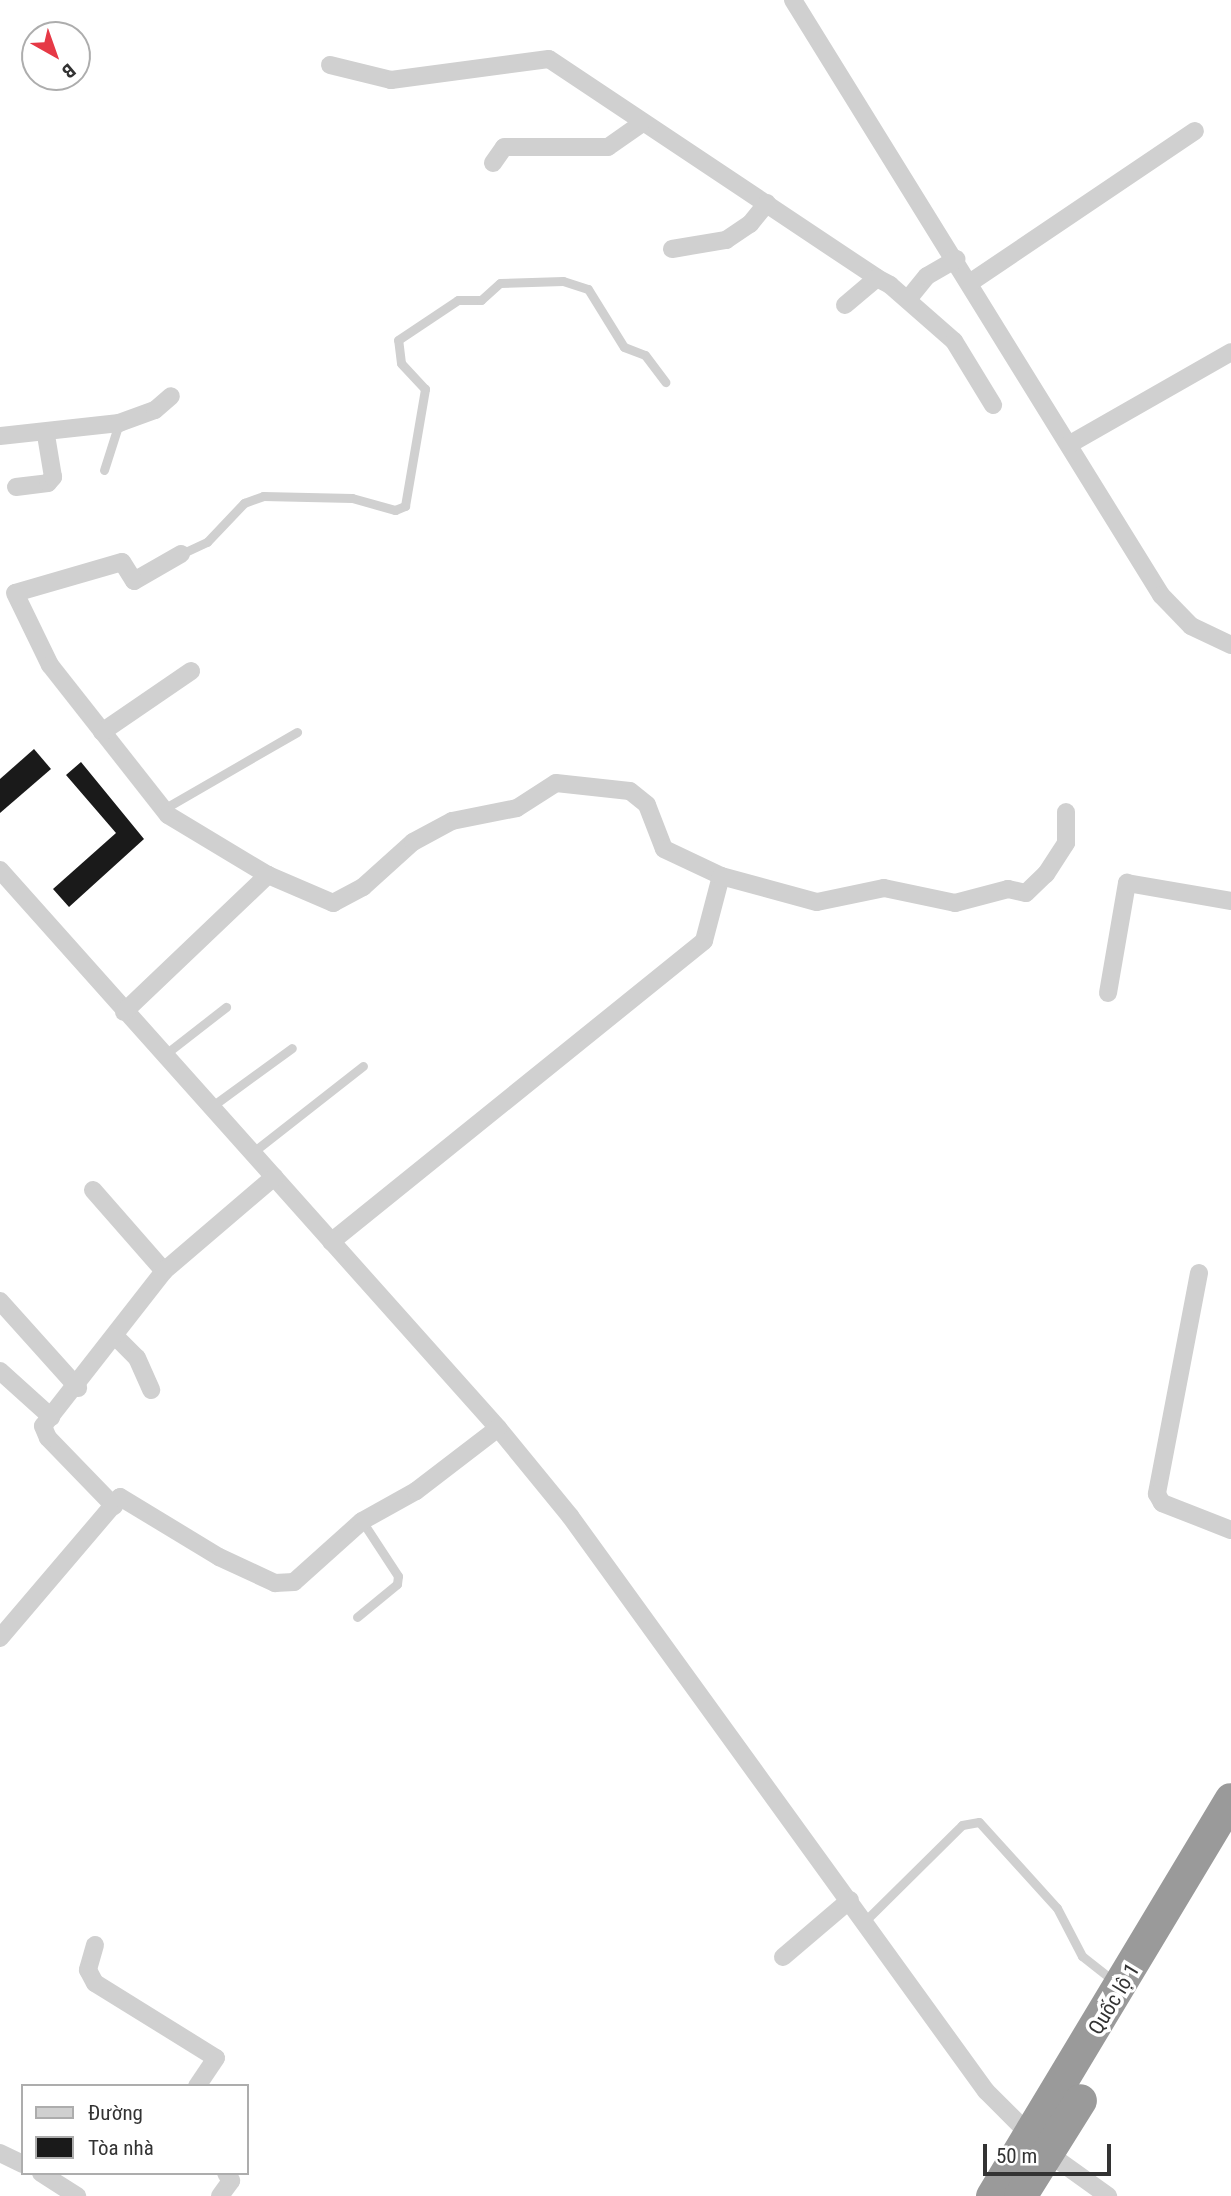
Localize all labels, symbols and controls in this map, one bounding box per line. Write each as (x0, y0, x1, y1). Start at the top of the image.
north arrow (21, 21, 91, 91)
text: B (57, 59, 80, 83)
street label: Quốc lộ 1 (1083, 1959, 1145, 2039)
legend (21, 2084, 248, 2175)
text: Đường (88, 2101, 143, 2125)
scale bar (986, 2130, 1114, 2174)
text: Tòa nhà (88, 2136, 154, 2160)
text: 50 m (996, 2144, 1037, 2168)

